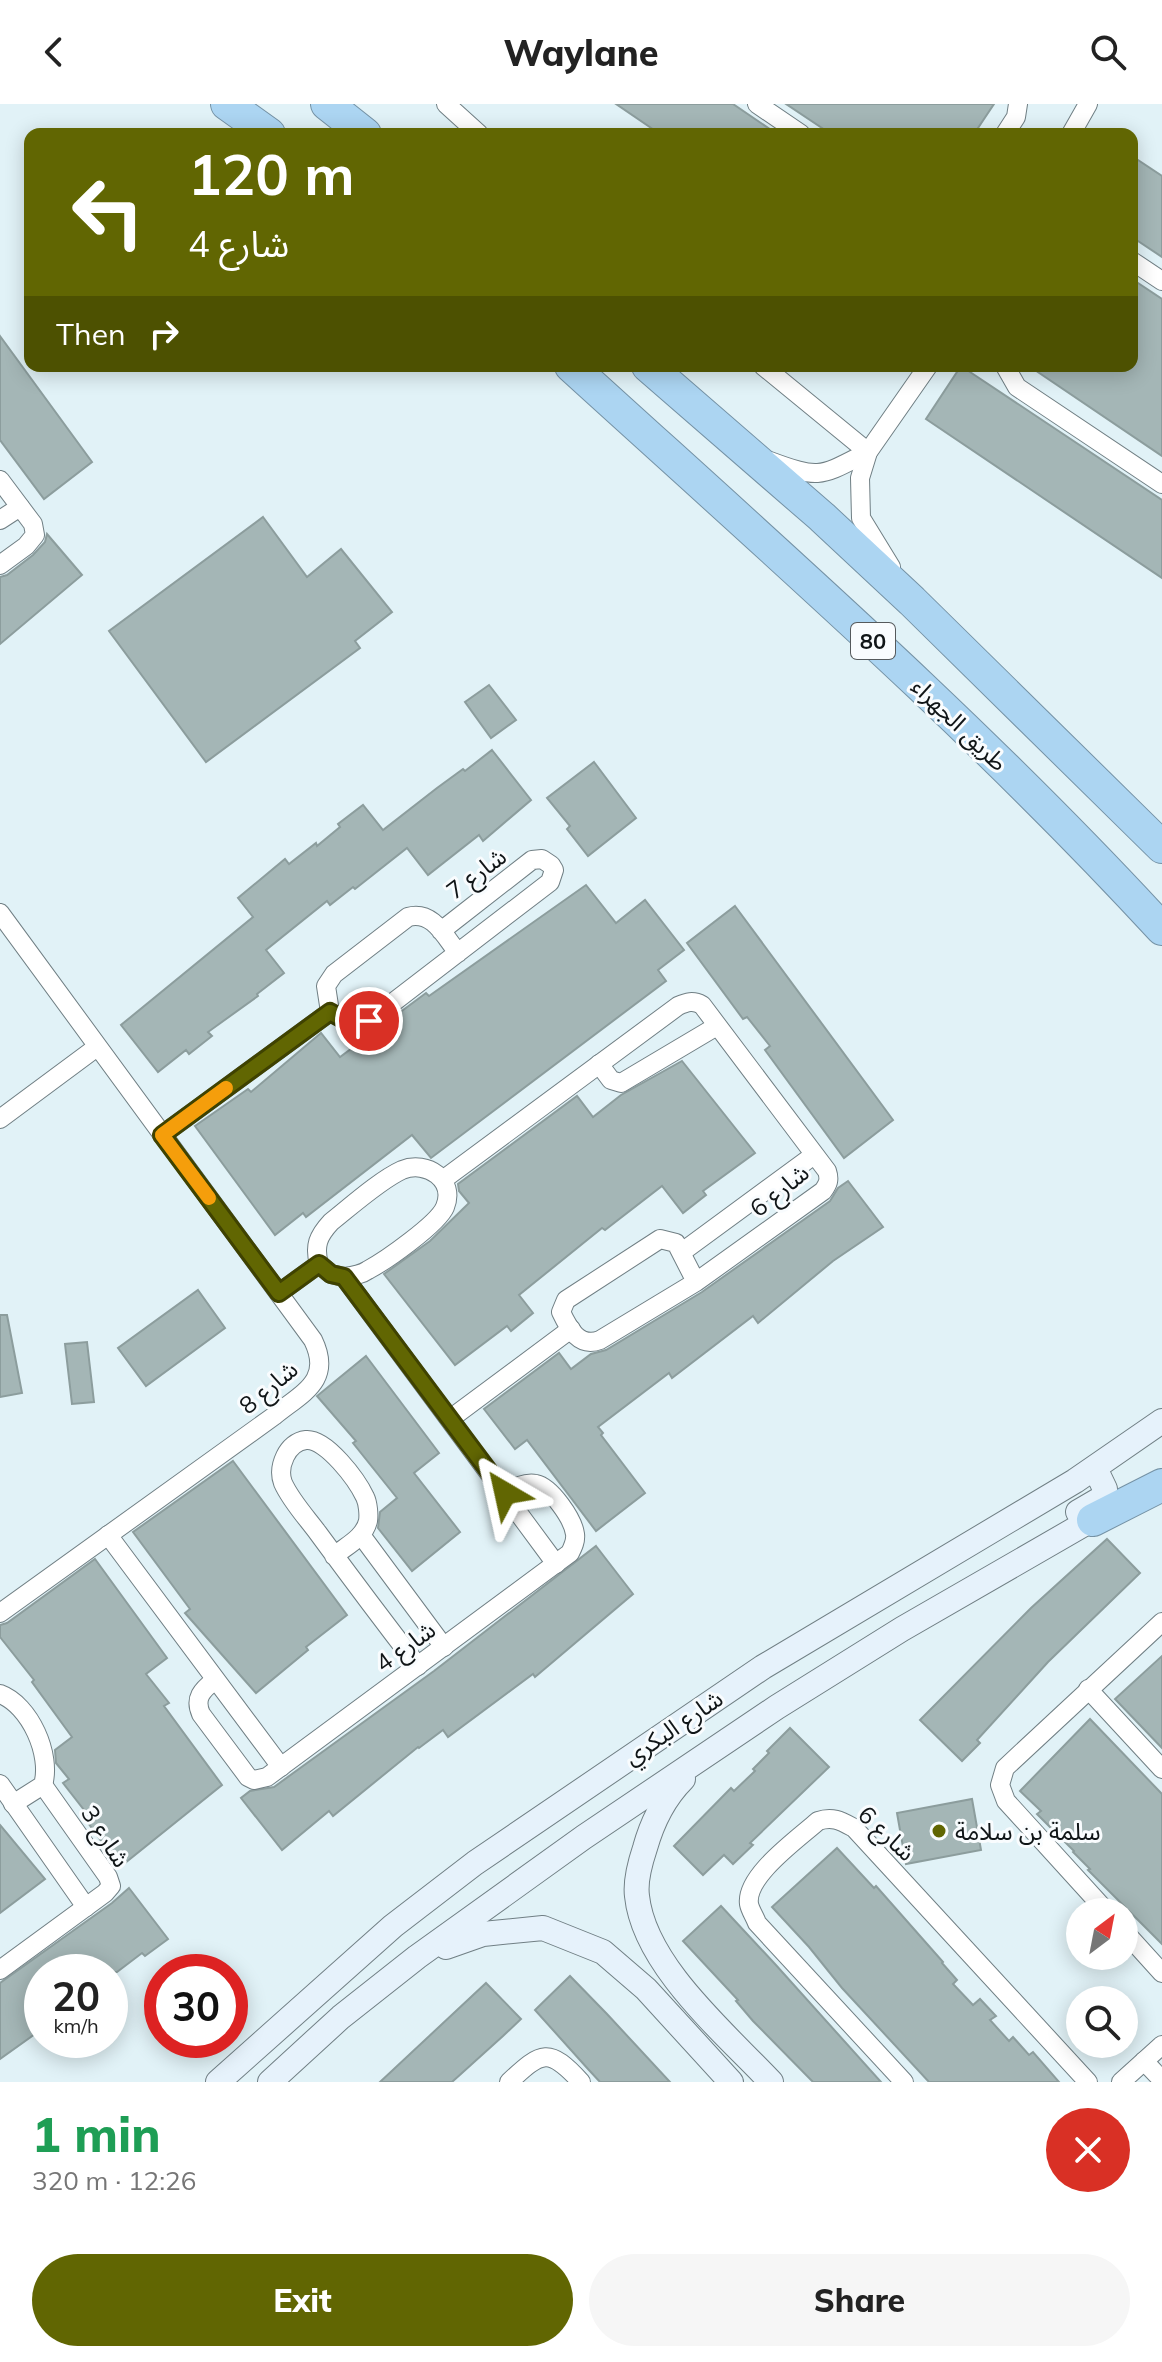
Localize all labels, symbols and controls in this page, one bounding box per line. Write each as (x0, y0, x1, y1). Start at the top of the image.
icon: back (32, 30, 76, 74)
text: Waylane (503, 30, 659, 75)
icon: search (1086, 30, 1130, 74)
text: 120 m (188, 139, 355, 209)
icon: left (56, 160, 160, 264)
text: شارع 4 (188, 221, 289, 266)
icon: right (142, 312, 186, 356)
text: Then (56, 315, 126, 353)
road number: 80 (851, 623, 895, 659)
street label: طريق الجهراء (905, 671, 1014, 778)
street label: شارع 7 (440, 841, 514, 908)
pin (335, 987, 403, 1055)
icon: arrive (347, 999, 391, 1043)
street label: شارع 6 (743, 1157, 817, 1225)
street label: شارع 8 (233, 1354, 305, 1422)
position arrow (463, 1451, 547, 1535)
street label: شارع 4 (369, 1614, 443, 1680)
street label: شارع البكري (618, 1683, 731, 1775)
street label: شارع 6 (850, 1799, 922, 1869)
street label: شارع 3 (73, 1800, 137, 1874)
place label: سلمة بن سلامة (955, 1816, 1101, 1846)
marker: سلمة بن سلامة (930, 1822, 948, 1840)
north arrow (1066, 1898, 1138, 1970)
map controls (1066, 1898, 1138, 2058)
speed limit sign: 30 (144, 1954, 248, 2058)
text: 20 (52, 1971, 100, 2021)
button: search (1066, 1986, 1138, 2058)
text: km/h (53, 2013, 99, 2038)
text: 1 min (32, 2104, 161, 2164)
button: close (1046, 2108, 1130, 2192)
text: 320 m · 12:26 (32, 2164, 196, 2197)
button: Exit (32, 2254, 573, 2346)
button: Share (589, 2254, 1130, 2346)

